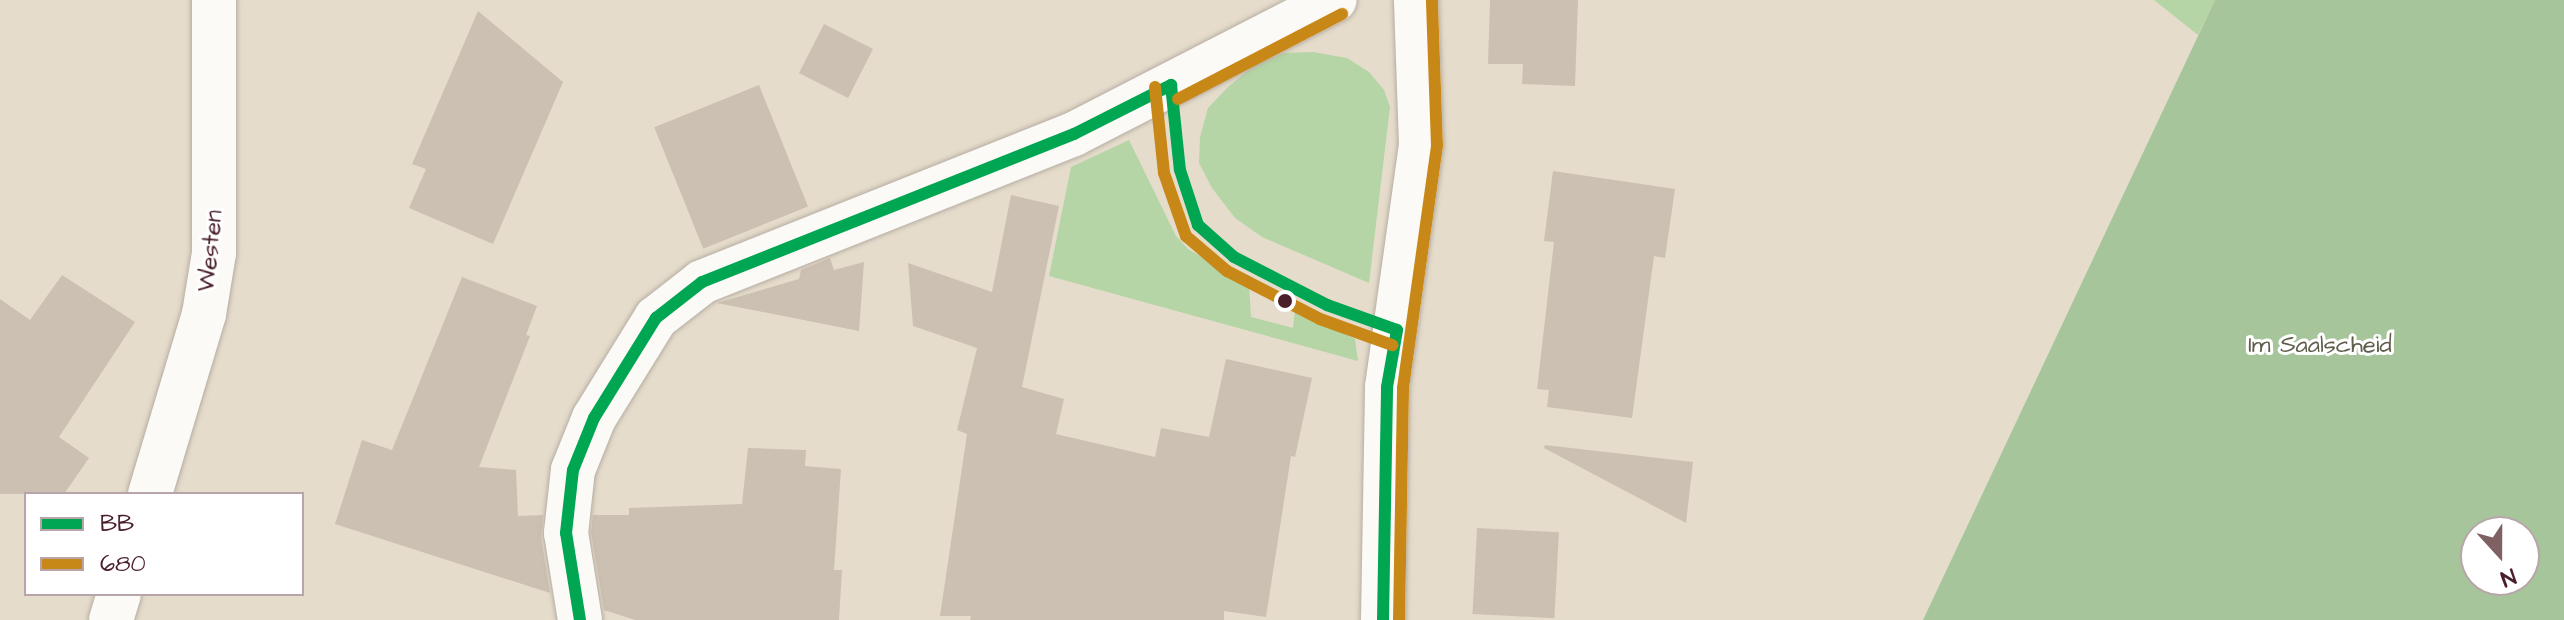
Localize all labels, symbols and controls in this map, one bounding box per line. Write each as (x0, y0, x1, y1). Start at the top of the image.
street label: Westen (192, 209, 230, 293)
unlabelled marker (1277, 293, 1293, 309)
park label: Im Saalscheid (2248, 332, 2392, 360)
legend (24, 492, 304, 596)
text: BB (100, 507, 134, 541)
north arrow (2460, 516, 2540, 596)
text: 680 (100, 547, 146, 581)
text: N (2496, 560, 2520, 594)

